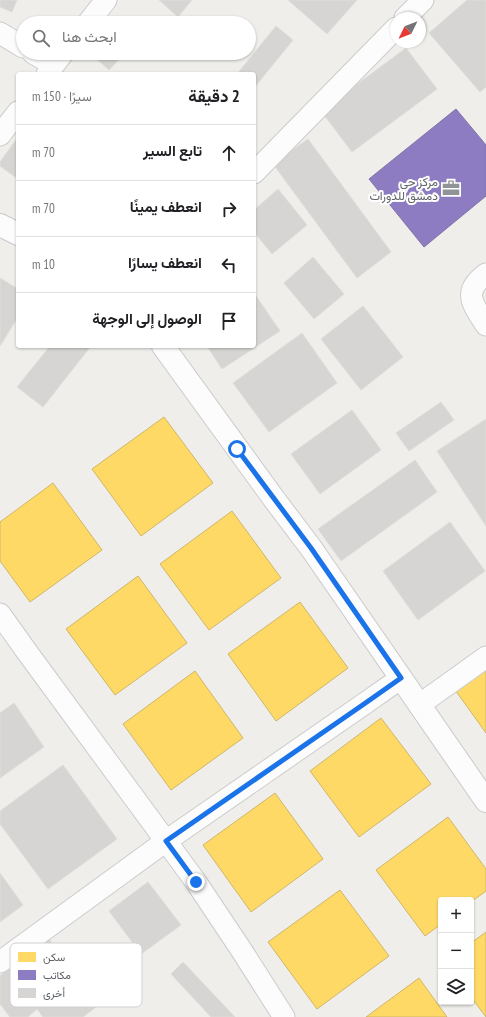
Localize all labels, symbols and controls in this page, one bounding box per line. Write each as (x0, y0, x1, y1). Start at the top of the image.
north arrow (390, 12, 426, 48)
search box (16, 16, 256, 60)
icon: search (30, 27, 52, 49)
text: ابحث هنا (62, 27, 117, 46)
text: 2 دقيقة (188, 85, 240, 107)
text: سيرًا · 150 m (32, 88, 92, 105)
text: تابع السير (143, 141, 202, 160)
icon: ahead (218, 142, 240, 164)
text: 70 m (32, 144, 55, 161)
place label: مركز حي دمشق للدورات (369, 174, 438, 204)
office icon: مركز حي دمشق للدورات (441, 178, 461, 198)
text: انعطف يمينًا (130, 197, 202, 216)
icon: right (218, 198, 240, 220)
text: 70 m (32, 200, 55, 217)
text: انعطف يسارًا (128, 253, 202, 272)
icon: left (218, 254, 240, 276)
text: 10 m (32, 256, 55, 273)
text: الوصول إلى الوجهة (92, 309, 202, 328)
icon: arrive (218, 310, 240, 332)
route start (228, 440, 246, 458)
route end (187, 873, 205, 891)
map controls (438, 897, 474, 1005)
button: + (438, 897, 474, 933)
button: − (438, 933, 474, 969)
legend (10, 943, 142, 1007)
text: سكن (43, 950, 66, 964)
text: مكاتب (43, 968, 71, 982)
button: layers (438, 969, 474, 1005)
text: أخرى (43, 986, 65, 1000)

